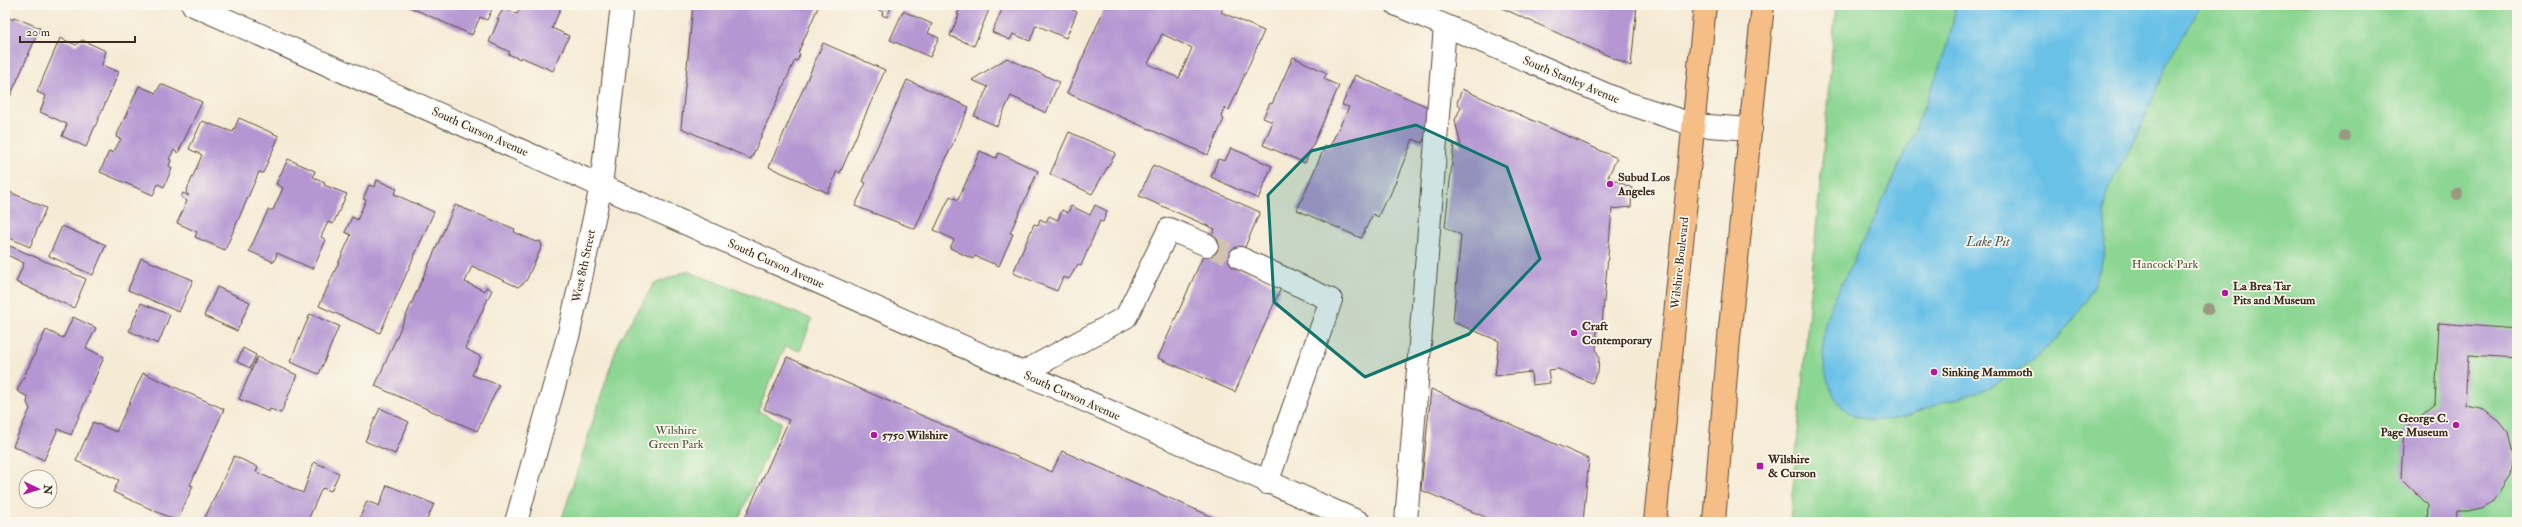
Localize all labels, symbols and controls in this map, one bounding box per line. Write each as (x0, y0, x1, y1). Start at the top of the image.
scale bar (20, 18, 135, 44)
text: 20 m (26, 25, 51, 40)
street label: South Stanley Avenue (1520, 53, 1622, 107)
street label: South Curson Avenue (429, 104, 531, 160)
place label: Subud Los Angeles (1617, 170, 1670, 199)
marker: Subud Los Angeles (1605, 179, 1615, 189)
street label: Wilshire Boulevard (1668, 216, 1692, 311)
street label: West 8th Street (569, 228, 599, 305)
water label: Lake Pit (1965, 234, 2011, 250)
street label: South Curson Avenue (725, 236, 827, 292)
park label: Hancock Park (2132, 257, 2198, 272)
place label: La Brea Tar Pits and Museum (2233, 279, 2316, 308)
marker: La Brea Tar Pits and Museum (2220, 288, 2230, 298)
place label: Craft Contemporary (1582, 319, 1653, 348)
marker: Craft Contemporary (1569, 328, 1579, 338)
place label: Sinking Mammoth (1942, 365, 2033, 380)
marker: Sinking Mammoth (1929, 367, 1939, 377)
street label: South Curson Avenue (1021, 368, 1123, 424)
place label: George C. Page Museum (2381, 411, 2449, 440)
marker: George C. Page Museum (2451, 420, 2461, 430)
park label: Wilshire Green Park (648, 423, 704, 452)
place label: 5750 Wilshire (882, 428, 949, 443)
marker: 5750 Wilshire (869, 430, 879, 440)
place label: Wilshire & Curson (1767, 452, 1817, 481)
marker: Wilshire & Curson (1755, 461, 1765, 471)
north arrow (18, 469, 58, 509)
text: N (41, 483, 54, 496)

